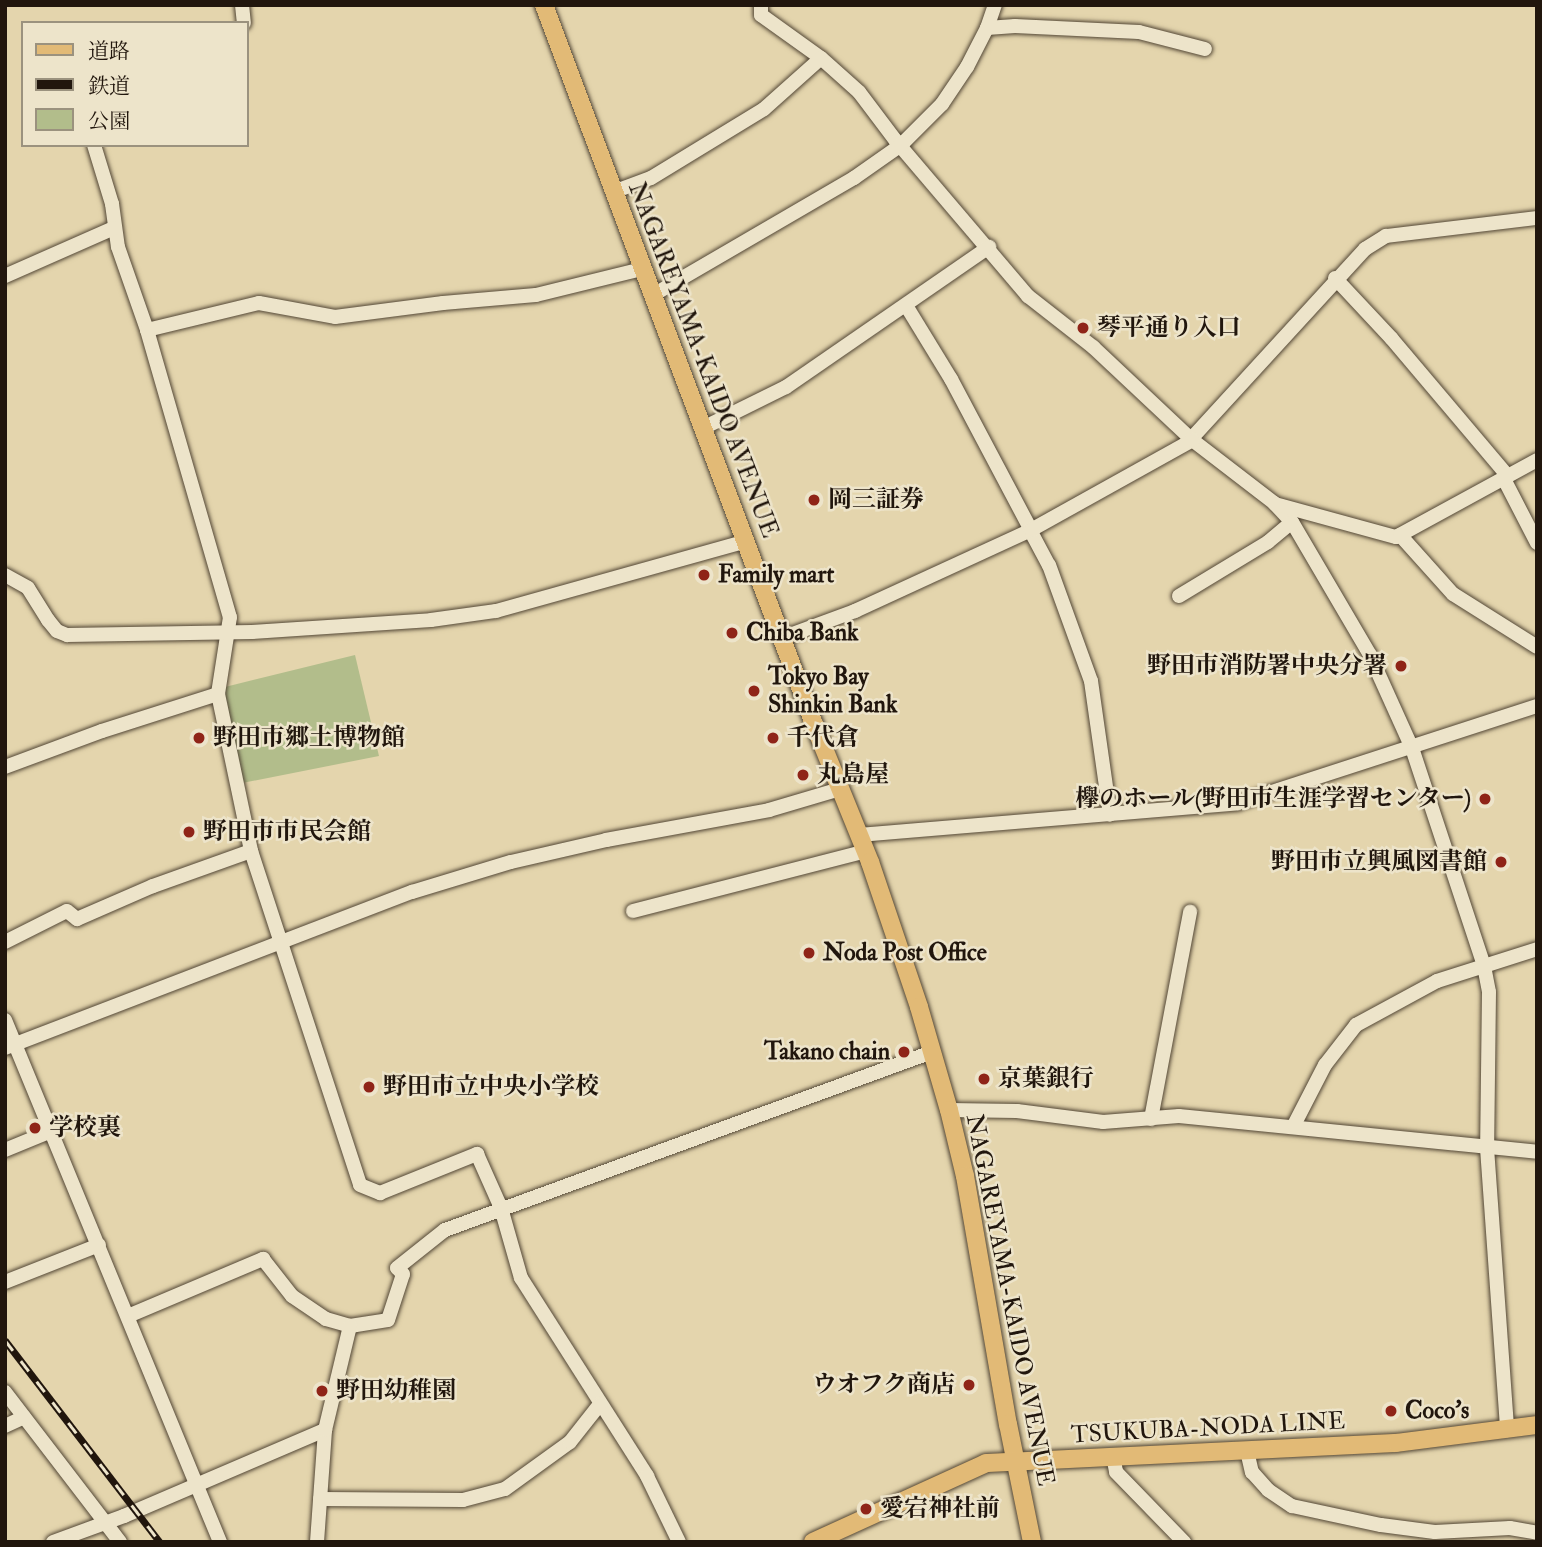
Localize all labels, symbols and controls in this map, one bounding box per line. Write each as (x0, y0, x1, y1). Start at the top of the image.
legend (21, 21, 248, 147)
text: 道路 (88, 38, 130, 65)
text: 鉄道 (88, 73, 130, 100)
text: 公園 (88, 108, 130, 135)
street label: NAGAREYAMA-KAIDO AVENUE (622, 178, 784, 542)
place label: 琴平通り入口 (1097, 314, 1241, 342)
marker: 琴平通り入口 (1075, 320, 1091, 336)
place label: 岡三証券 (828, 486, 924, 514)
marker: 岡三証券 (806, 492, 822, 508)
place label: Family mart (718, 561, 834, 589)
marker: Family mart (696, 567, 712, 583)
place label: Chiba Bank (746, 619, 859, 647)
marker: Chiba Bank (724, 625, 740, 641)
place label: 野田市消防署中央分署 (1147, 652, 1387, 680)
marker: 野田市消防署中央分署 (1393, 658, 1409, 674)
place label: Tokyo Bay Shinkin Bank (768, 663, 897, 719)
marker: Tokyo Bay Shinkin Bank (746, 683, 762, 699)
place label: 野田市郷土博物館 (213, 724, 405, 752)
place label: 千代倉 (787, 724, 859, 752)
marker: 野田市郷土博物館 (191, 730, 207, 746)
marker: 千代倉 (765, 730, 781, 746)
place label: 丸島屋 (817, 761, 889, 789)
marker: 丸島屋 (795, 767, 811, 783)
place label: 欅のホール(野田市生涯学習センター) (1074, 785, 1471, 813)
marker: 欅のホール(野田市生涯学習センター) (1477, 791, 1493, 807)
place label: 野田市市民会館 (203, 818, 371, 846)
marker: 野田市市民会館 (181, 824, 197, 840)
place label: 野田市立興風図書館 (1271, 848, 1487, 876)
marker: 野田市立興風図書館 (1493, 854, 1509, 870)
place label: Noda Post Office (823, 939, 987, 967)
marker: Noda Post Office (801, 945, 817, 961)
place label: Takano chain (764, 1038, 890, 1066)
marker: Takano chain (896, 1044, 912, 1060)
place label: 京葉銀行 (998, 1065, 1094, 1093)
marker: 京葉銀行 (976, 1071, 992, 1087)
place label: 野田市立中央小学校 (383, 1073, 599, 1101)
marker: 野田市立中央小学校 (361, 1079, 377, 1095)
street label: NAGAREYAMA-KAIDO AVENUE (960, 1112, 1060, 1488)
place label: 学校裏 (49, 1114, 121, 1142)
marker: 学校裏 (27, 1120, 43, 1136)
place label: ウオフク商店 (811, 1371, 955, 1399)
place label: 野田幼稚園 (336, 1377, 456, 1405)
marker: ウオフク商店 (961, 1377, 977, 1393)
marker: 野田幼稚園 (314, 1383, 330, 1399)
place label: Coco's (1405, 1397, 1469, 1425)
marker: Coco's (1383, 1403, 1399, 1419)
street label: TSUKUBA-NODA LINE (1070, 1406, 1346, 1450)
place label: 愛宕神社前 (880, 1495, 1000, 1523)
marker: 愛宕神社前 (858, 1501, 874, 1517)

